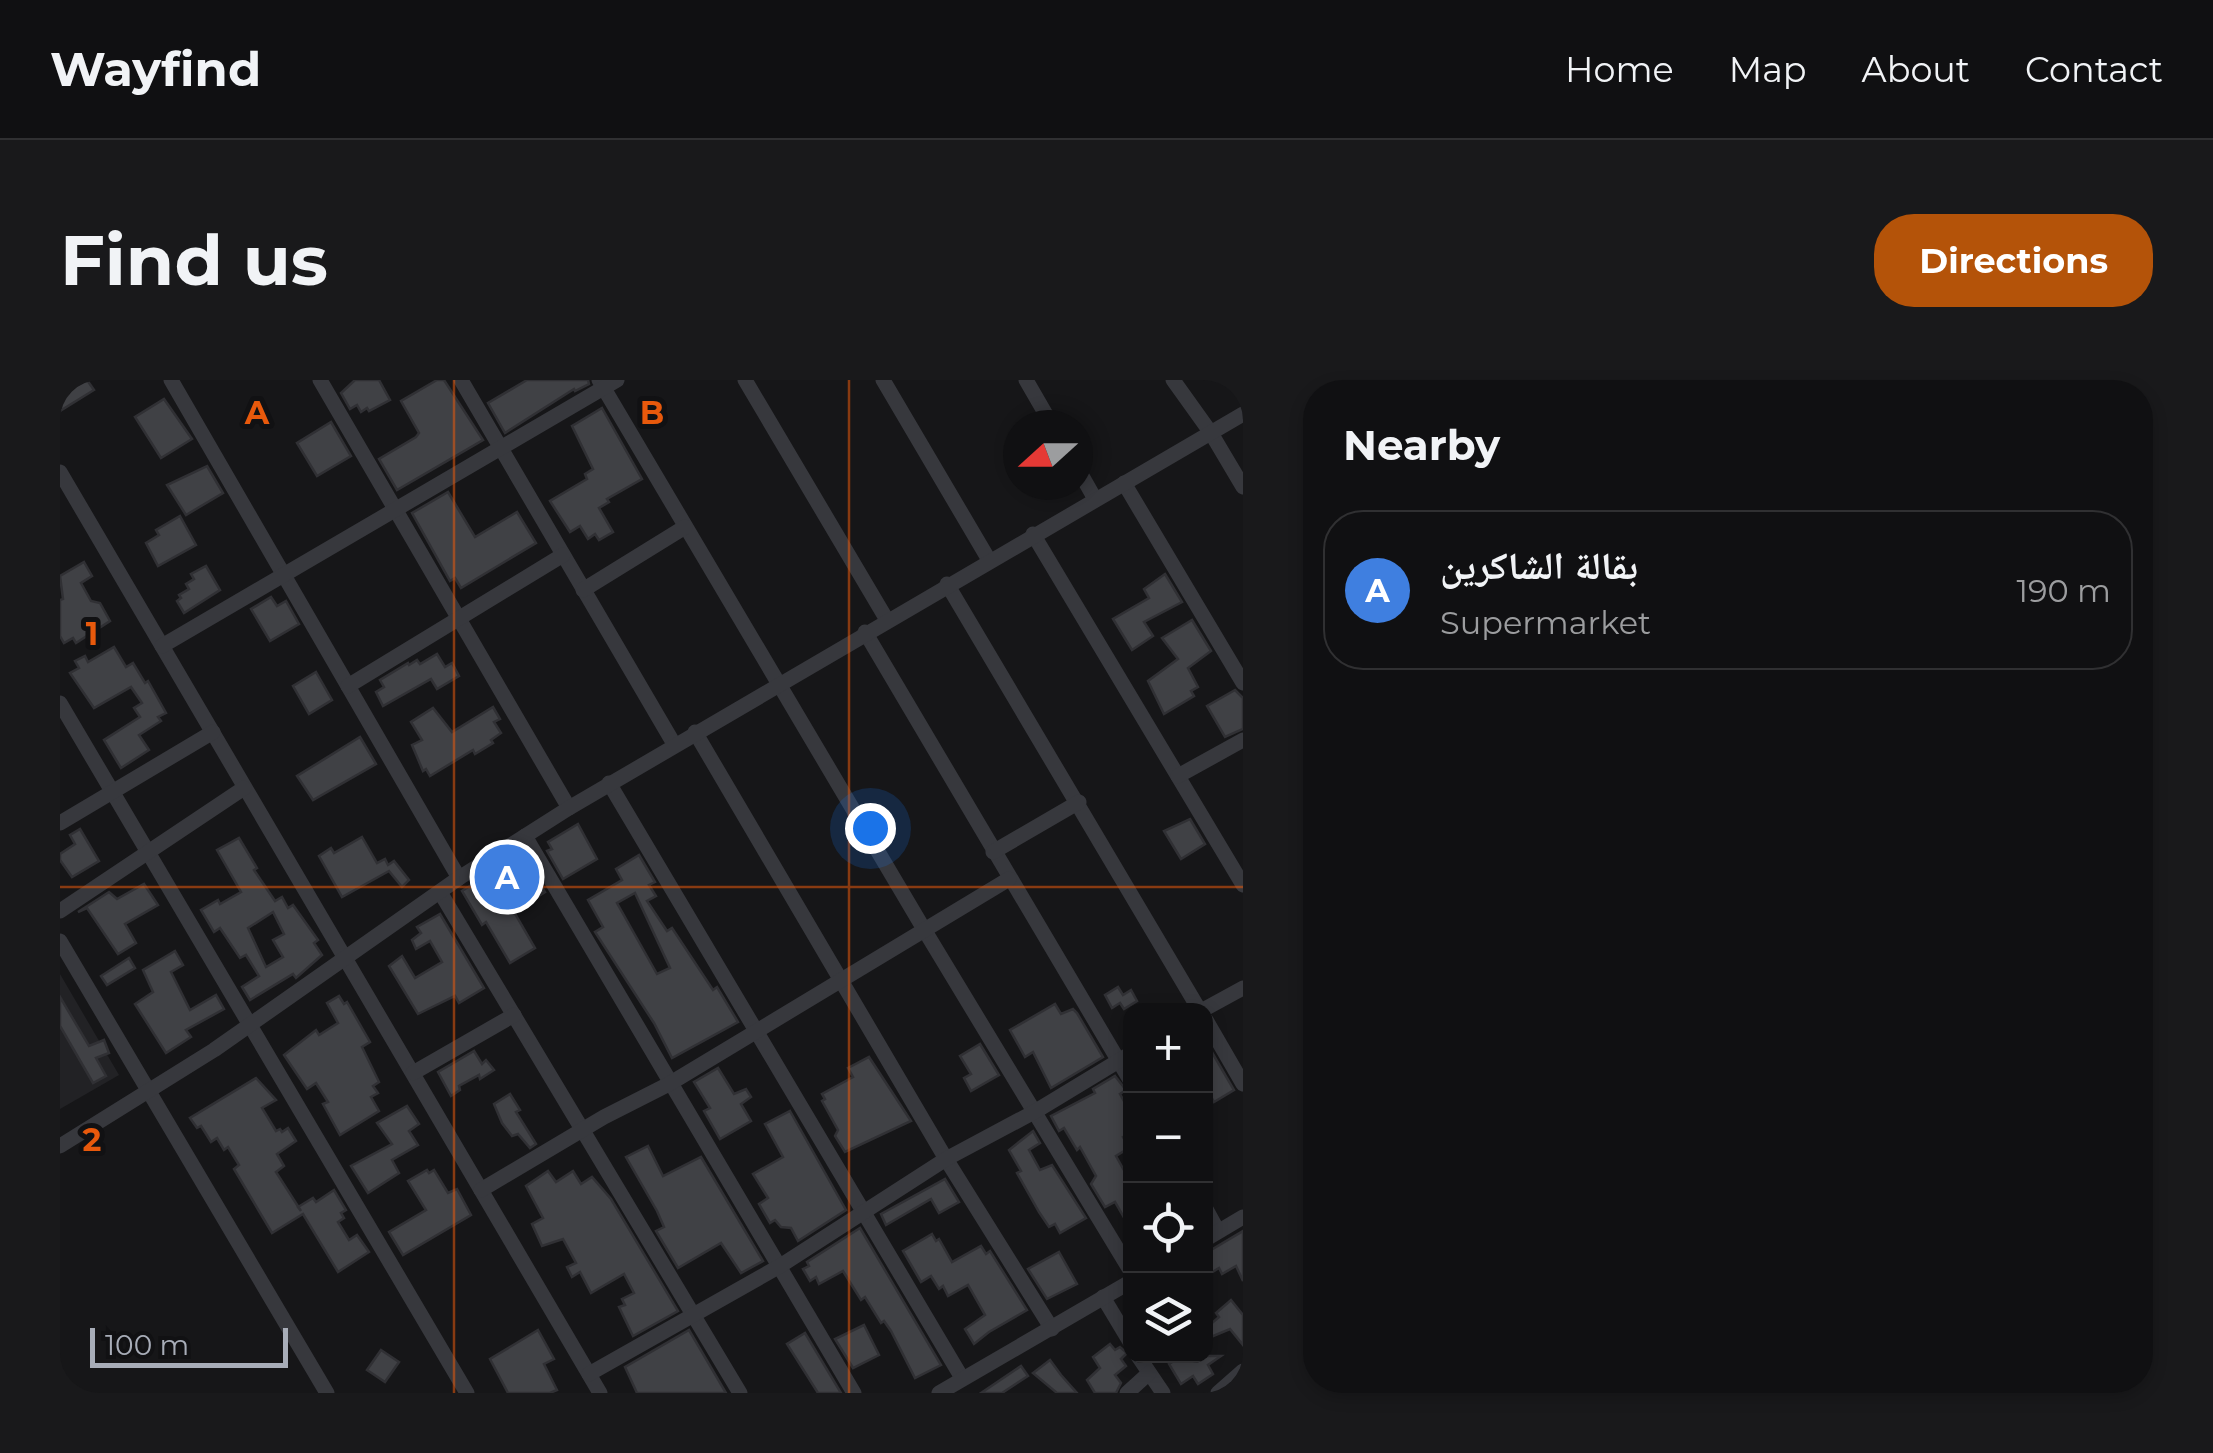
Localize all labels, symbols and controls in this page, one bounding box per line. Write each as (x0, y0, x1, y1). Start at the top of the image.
text: Wayfind (50, 40, 261, 98)
text: Home (1565, 48, 1674, 91)
text: Map (1729, 48, 1807, 91)
text: About (1862, 48, 1970, 91)
text: Contact (2025, 48, 2163, 91)
button: Directions (1874, 214, 2153, 307)
text: Find us (60, 217, 328, 303)
text: A (244, 393, 270, 432)
text: B (640, 393, 664, 432)
north arrow (1003, 410, 1093, 500)
text: Nearby (1343, 419, 1500, 471)
text: بقالة الشاكرين (1440, 542, 1638, 589)
text: A (1365, 571, 1390, 610)
text: 190 m (2016, 571, 2111, 610)
text: Supermarket (1440, 603, 1651, 642)
text: 1 (86, 614, 98, 653)
your location (845, 803, 896, 854)
pin: A (474, 840, 540, 914)
map controls (1123, 1003, 1213, 1363)
button: + (1123, 1003, 1213, 1093)
button: − (1123, 1093, 1213, 1183)
text: 2 (83, 1120, 101, 1159)
button: locate (1123, 1183, 1213, 1273)
button: layers (1123, 1273, 1213, 1363)
scale bar (90, 1323, 288, 1368)
text: 100 m (105, 1328, 189, 1362)

